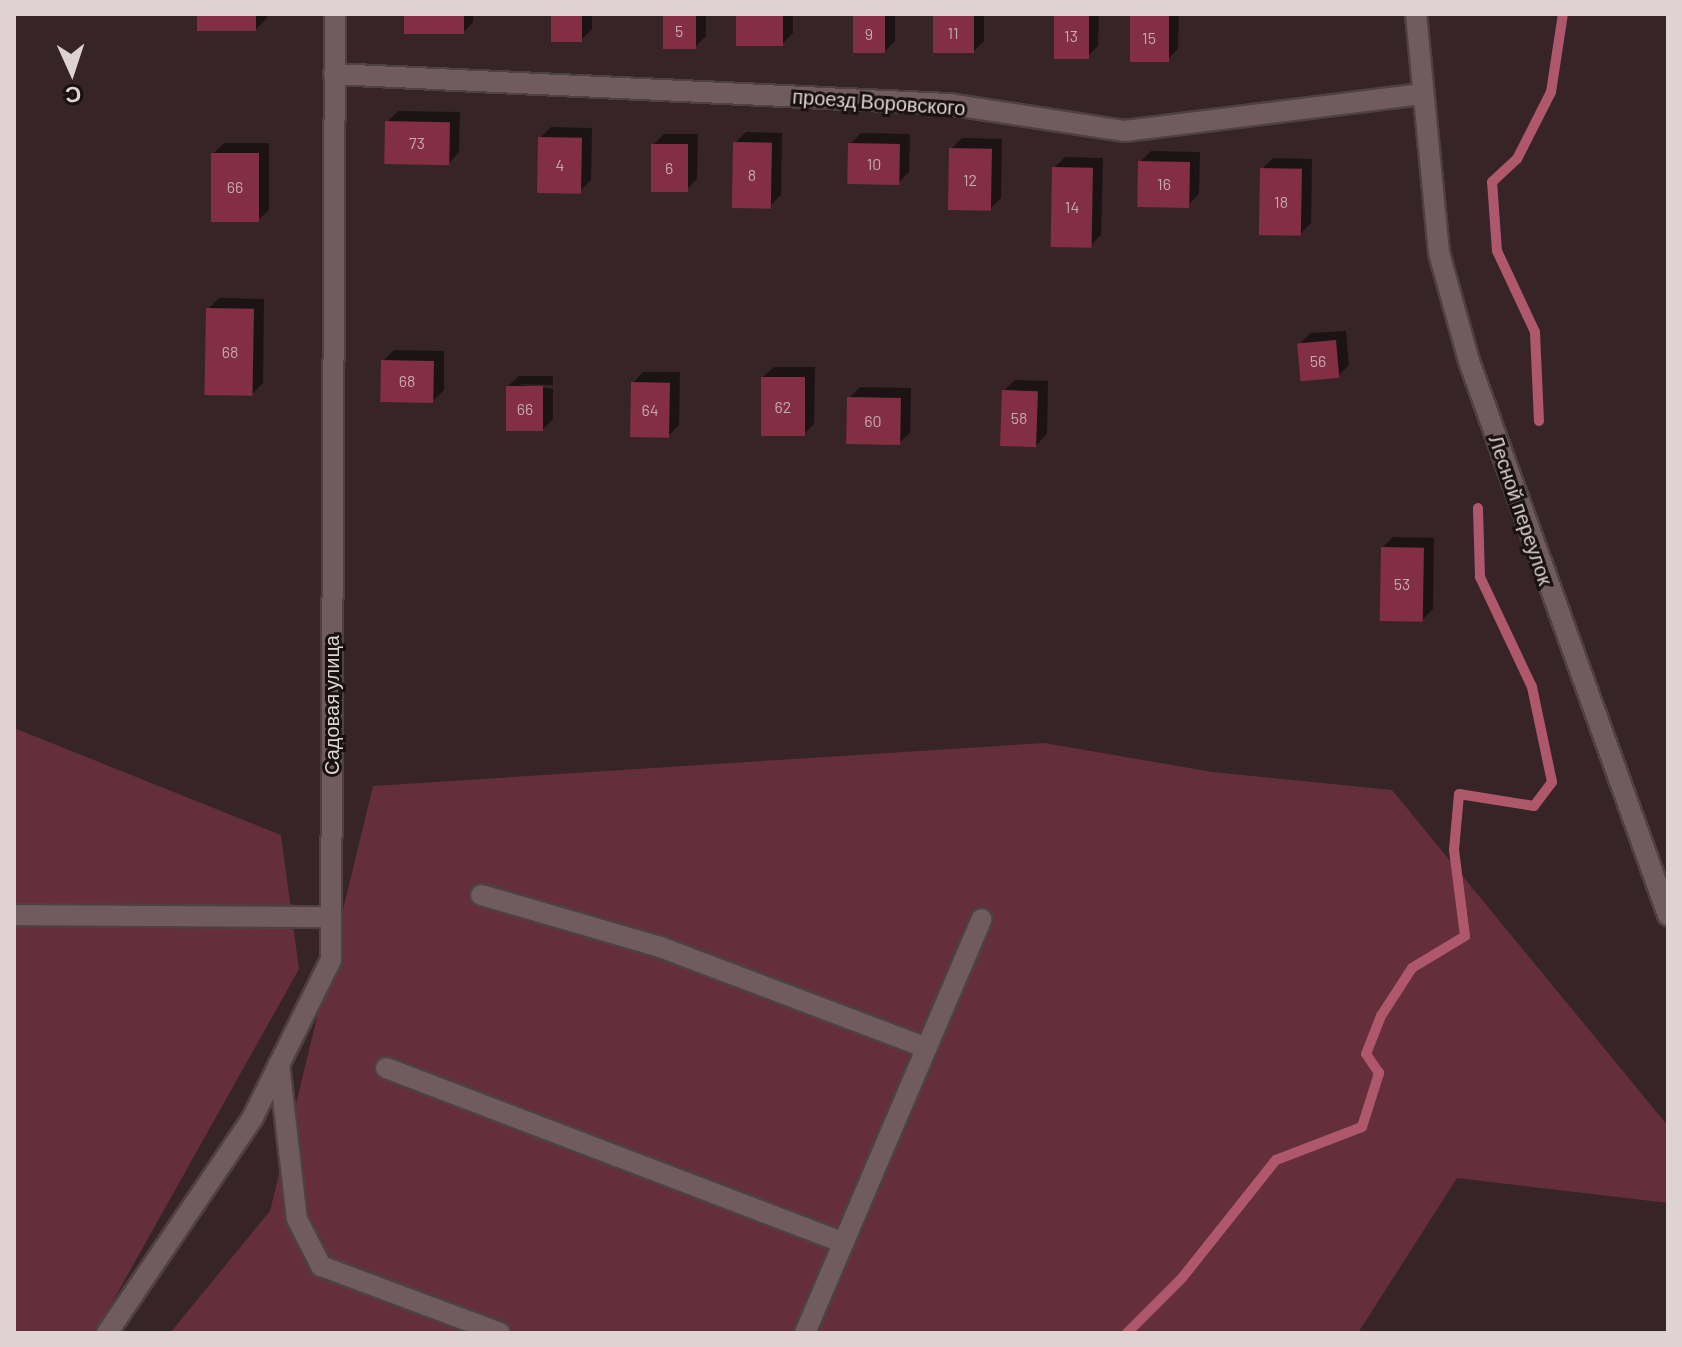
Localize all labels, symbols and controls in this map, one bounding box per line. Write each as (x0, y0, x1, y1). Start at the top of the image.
house number: 5 (675, 21, 683, 41)
house number: 11 (947, 23, 959, 43)
house number: 9 (865, 24, 873, 44)
house number: 13 (1064, 26, 1078, 46)
house number: 15 (1142, 28, 1156, 48)
north arrow (32, 32, 112, 112)
text: С (65, 83, 82, 109)
street label: проезд Воровского (792, 84, 966, 120)
house number: 73 (409, 133, 425, 153)
house number: 10 (867, 154, 881, 174)
house number: 4 (556, 155, 564, 175)
house number: 6 (665, 158, 673, 178)
house number: 8 (748, 165, 756, 185)
house number: 12 (963, 170, 977, 190)
house number: 16 (1157, 174, 1171, 194)
house number: 66 (227, 177, 243, 197)
house number: 18 (1274, 192, 1288, 212)
house number: 14 (1065, 197, 1079, 217)
house number: 68 (222, 342, 238, 362)
house number: 56 (1310, 351, 1326, 371)
house number: 68 (399, 371, 415, 391)
house number: 62 (775, 397, 791, 417)
house number: 66 (517, 399, 533, 419)
house number: 64 (641, 400, 659, 420)
house number: 58 (1011, 408, 1027, 428)
house number: 60 (864, 411, 882, 431)
street label: Лесной переулок (1484, 432, 1558, 588)
house number: 53 (1394, 574, 1410, 594)
street label: Садовая улица (319, 635, 343, 775)

